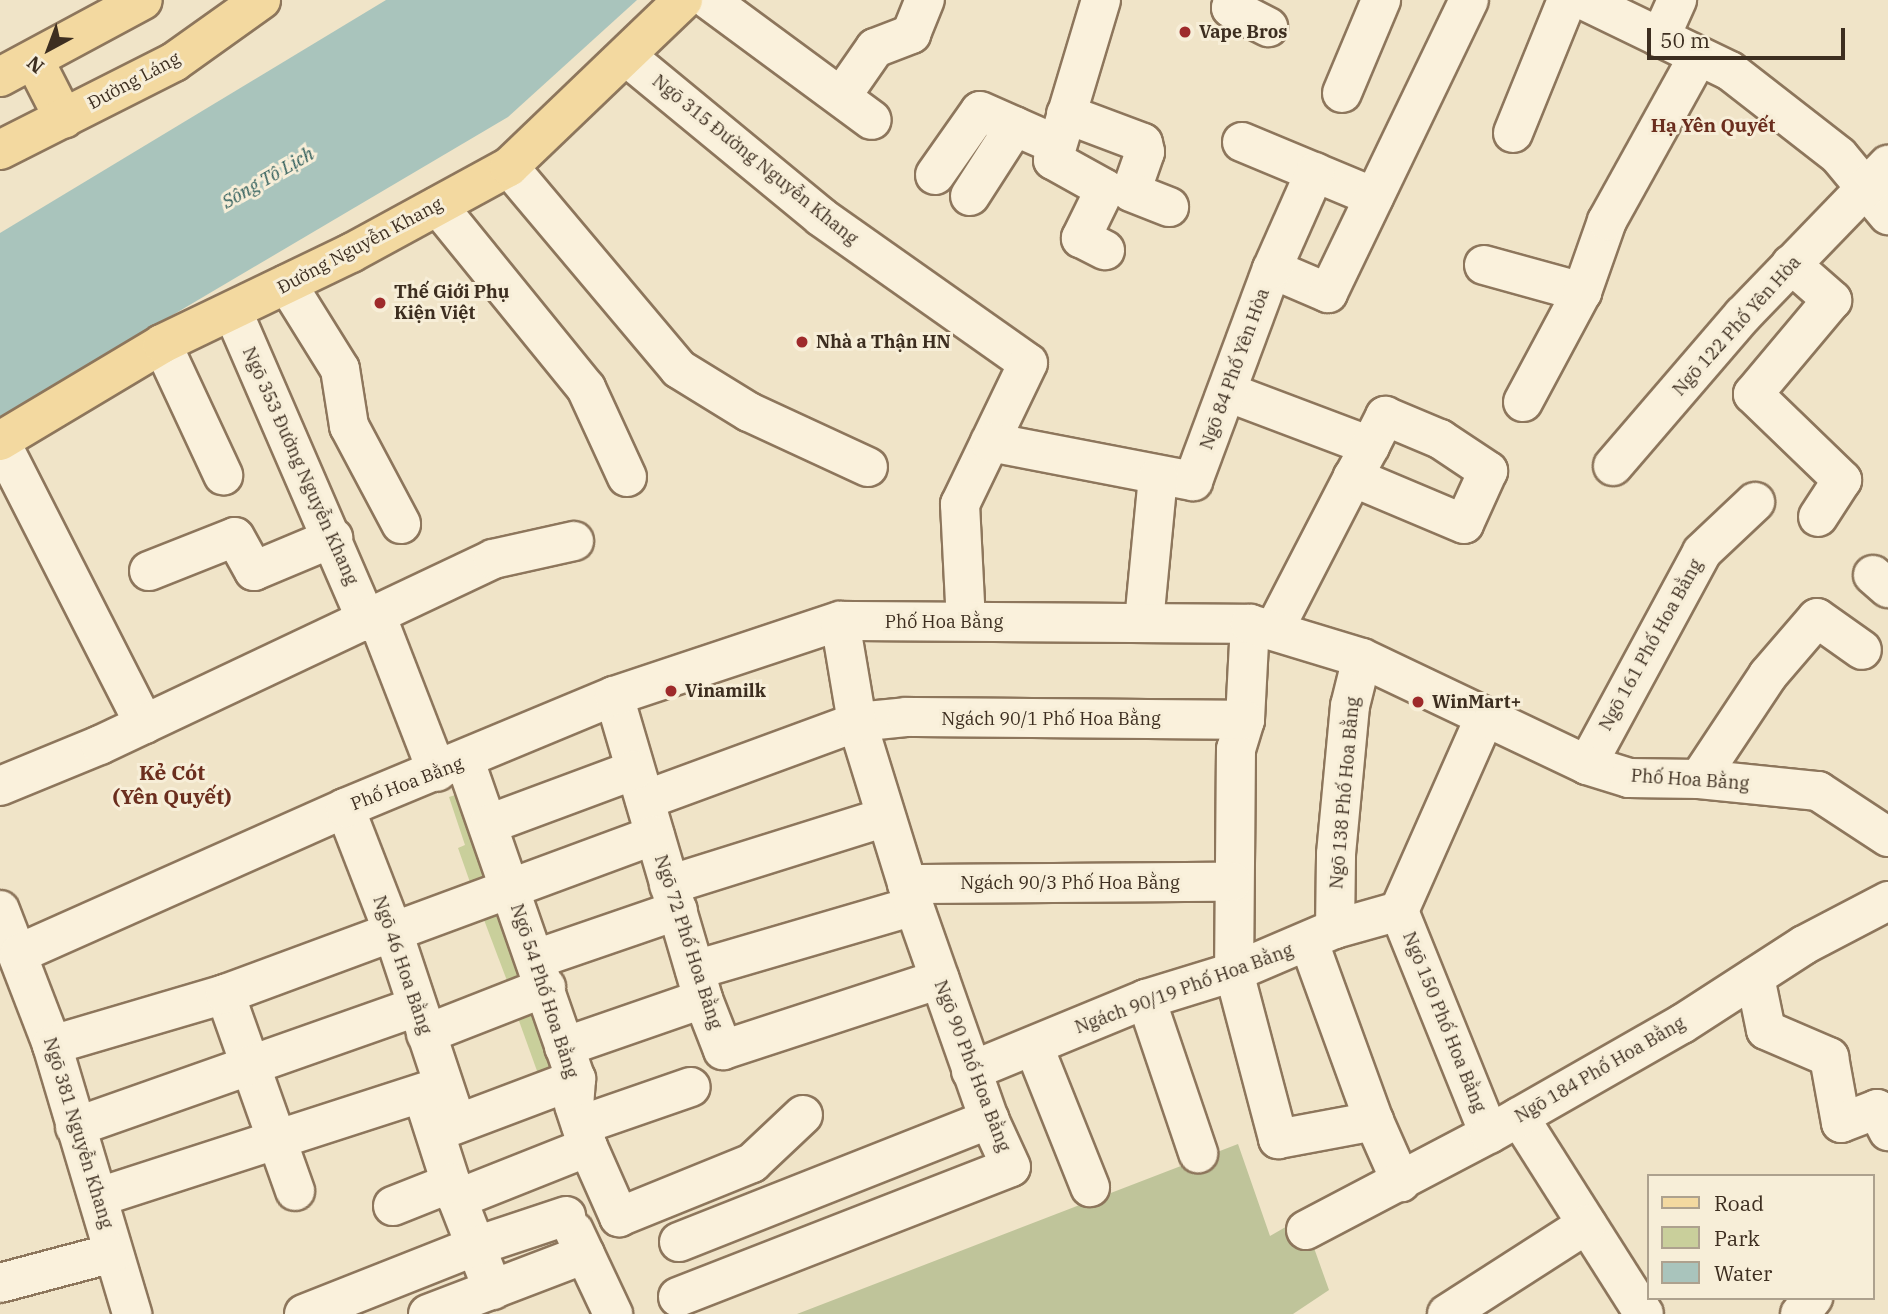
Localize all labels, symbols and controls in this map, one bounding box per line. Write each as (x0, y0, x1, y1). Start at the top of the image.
north arrow (14, 14, 84, 84)
scale bar (1650, 14, 1848, 58)
place label: Vape Bros (1199, 21, 1287, 43)
marker: Vape Bros (1177, 24, 1193, 40)
text: 50 m (1660, 26, 1710, 54)
street label: Đường Láng (84, 48, 184, 114)
text: N (22, 51, 49, 79)
street label: Ngõ 315 Đường Nguyễn Khang (648, 70, 862, 250)
district label: Hạ Yên Quyết (1651, 115, 1775, 137)
water label: Sông Tô Lịch (218, 142, 318, 214)
street label: Đường Nguyễn Khang (274, 193, 446, 299)
street label: Ngõ 122 Phố Yên Hòa (1668, 252, 1806, 400)
place label: Thế Giới Phụ Kiện Việt (394, 282, 509, 324)
street label: Ngõ 84 Phố Yên Hòa (1196, 285, 1274, 453)
marker: Thế Giới Phụ Kiện Việt (372, 295, 388, 311)
place label: Nhà a Thận HN (816, 331, 951, 353)
marker: Nhà a Thận HN (794, 334, 810, 350)
street label: Ngõ 353 Đường Nguyễn Khang (238, 344, 362, 588)
street label: Ngõ 161 Phố Hoa Bằng (1595, 555, 1707, 735)
street label: Phố Hoa Bằng (885, 611, 1003, 633)
place label: Vinamilk (685, 680, 766, 702)
marker: Vinamilk (663, 683, 679, 699)
place label: WinMart+ (1432, 691, 1521, 713)
marker: WinMart+ (1410, 694, 1426, 710)
street label: Ngõ 138 Phố Hoa Bằng (1326, 696, 1364, 890)
street label: Ngách 90/1 Phố Hoa Bằng (941, 708, 1161, 730)
street label: Phố Hoa Bằng (348, 753, 466, 815)
district label: Kẻ Cót (Yên Quyết) (112, 759, 232, 809)
street label: Phố Hoa Bằng (1630, 765, 1750, 795)
street label: Ngõ 72 Phố Hoa Bằng (650, 852, 726, 1032)
street label: Ngách 90/3 Phố Hoa Bằng (960, 872, 1180, 894)
street label: Ngõ 46 Hoa Bằng (368, 893, 436, 1037)
street label: Ngõ 54 Phố Hoa Bằng (506, 901, 582, 1081)
street label: Ngõ 150 Phố Hoa Bằng (1398, 929, 1490, 1115)
street label: Ngách 90/19 Phố Hoa Bằng (1072, 939, 1296, 1039)
street label: Ngõ 90 Phố Hoa Bằng (929, 977, 1015, 1155)
street label: Ngõ 184 Phố Hoa Bằng (1511, 1012, 1689, 1128)
street label: Ngõ 381 Nguyễn Khang (39, 1035, 117, 1231)
legend (1646, 1174, 1874, 1300)
text: Road (1714, 1189, 1764, 1217)
text: Park (1714, 1224, 1760, 1252)
text: Water (1714, 1259, 1772, 1287)

